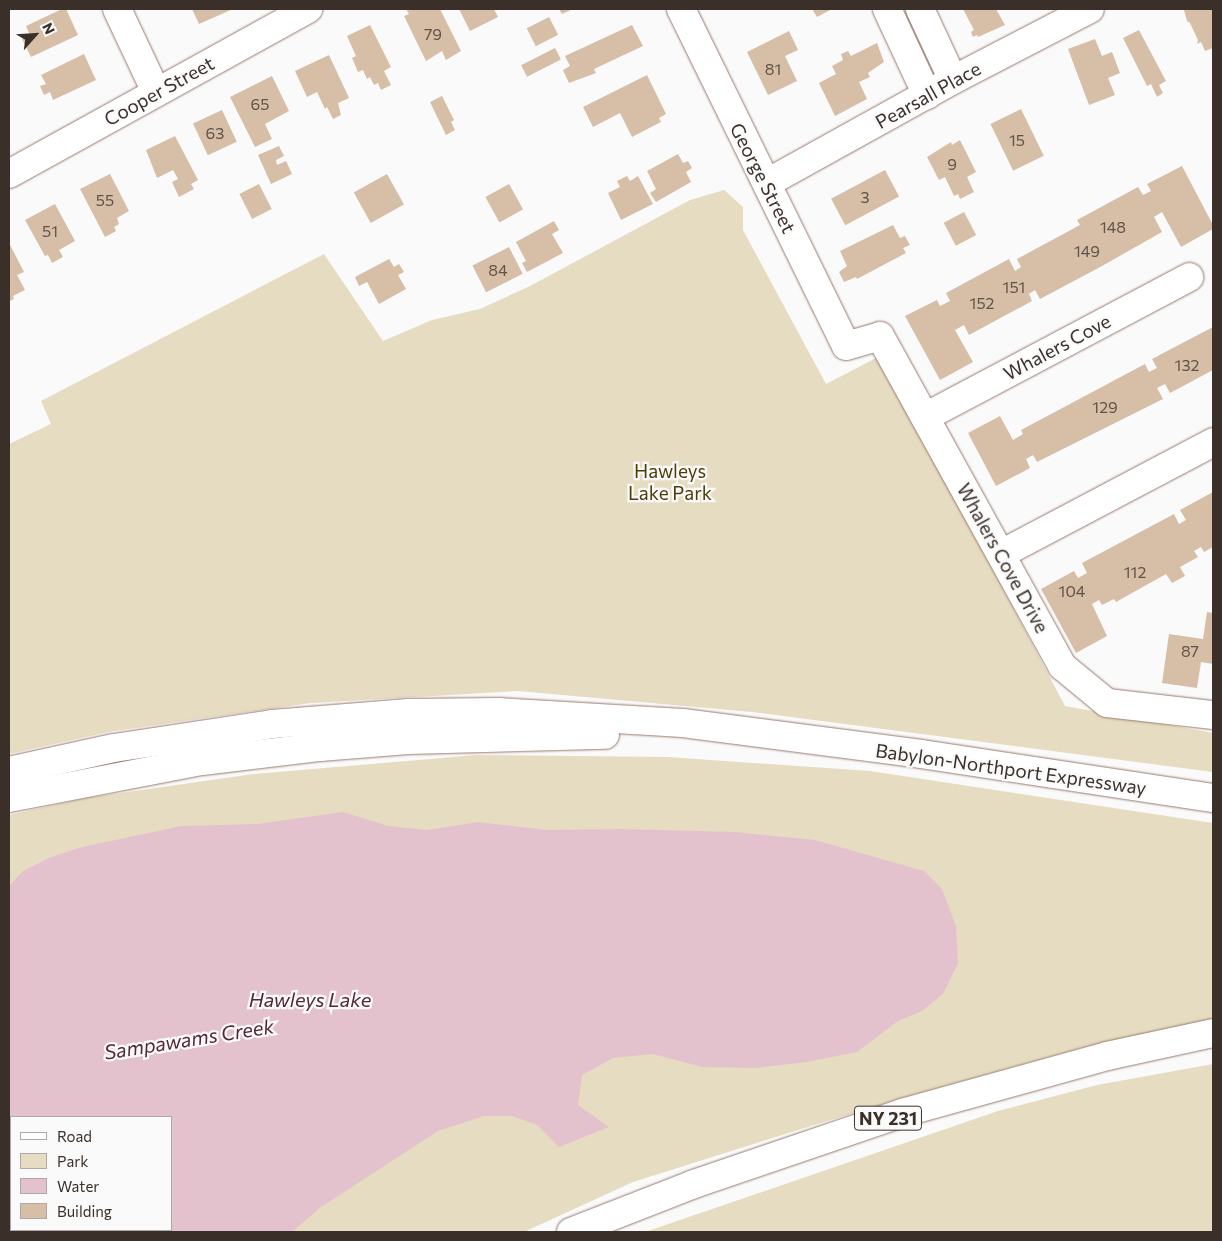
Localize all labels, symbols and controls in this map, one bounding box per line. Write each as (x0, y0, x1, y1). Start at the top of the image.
north arrow (10, 10, 60, 60)
text: N (39, 20, 59, 37)
house number: 79 (424, 24, 442, 44)
street label: Cooper Street (100, 51, 218, 131)
street label: Pearsall Place (871, 57, 985, 133)
house number: 81 (765, 59, 781, 79)
house number: 65 (251, 94, 269, 114)
street label: George Street (726, 119, 800, 237)
house number: 63 (206, 123, 224, 143)
house number: 15 (1009, 130, 1025, 150)
house number: 9 (947, 154, 957, 174)
house number: 3 (860, 187, 870, 207)
house number: 55 (96, 190, 114, 210)
house number: 148 (1100, 217, 1126, 237)
house number: 51 (42, 221, 58, 241)
house number: 149 (1074, 241, 1100, 261)
house number: 84 (488, 260, 508, 280)
house number: 151 (1003, 277, 1025, 297)
house number: 152 (970, 293, 994, 313)
street label: Whalers Cove (1000, 309, 1114, 385)
house number: 132 (1175, 355, 1199, 375)
house number: 129 (1092, 397, 1118, 417)
park label: Hawleys Lake Park (628, 460, 712, 504)
street label: Whalers Cove Drive (952, 479, 1054, 637)
house number: 112 (1124, 562, 1146, 582)
house number: 104 (1059, 581, 1085, 601)
house number: 87 (1181, 641, 1199, 661)
street label: Babylon-Northport Expressway (874, 739, 1148, 799)
water label: Hawleys Lake (249, 987, 371, 1011)
water label: Sampawams Creek (102, 1014, 276, 1064)
road number: NY 231 (853, 1102, 923, 1134)
legend (10, 1116, 172, 1231)
text: Road (57, 1127, 92, 1145)
text: Park (57, 1152, 88, 1170)
text: Water (57, 1177, 99, 1195)
text: Building (57, 1202, 112, 1220)

